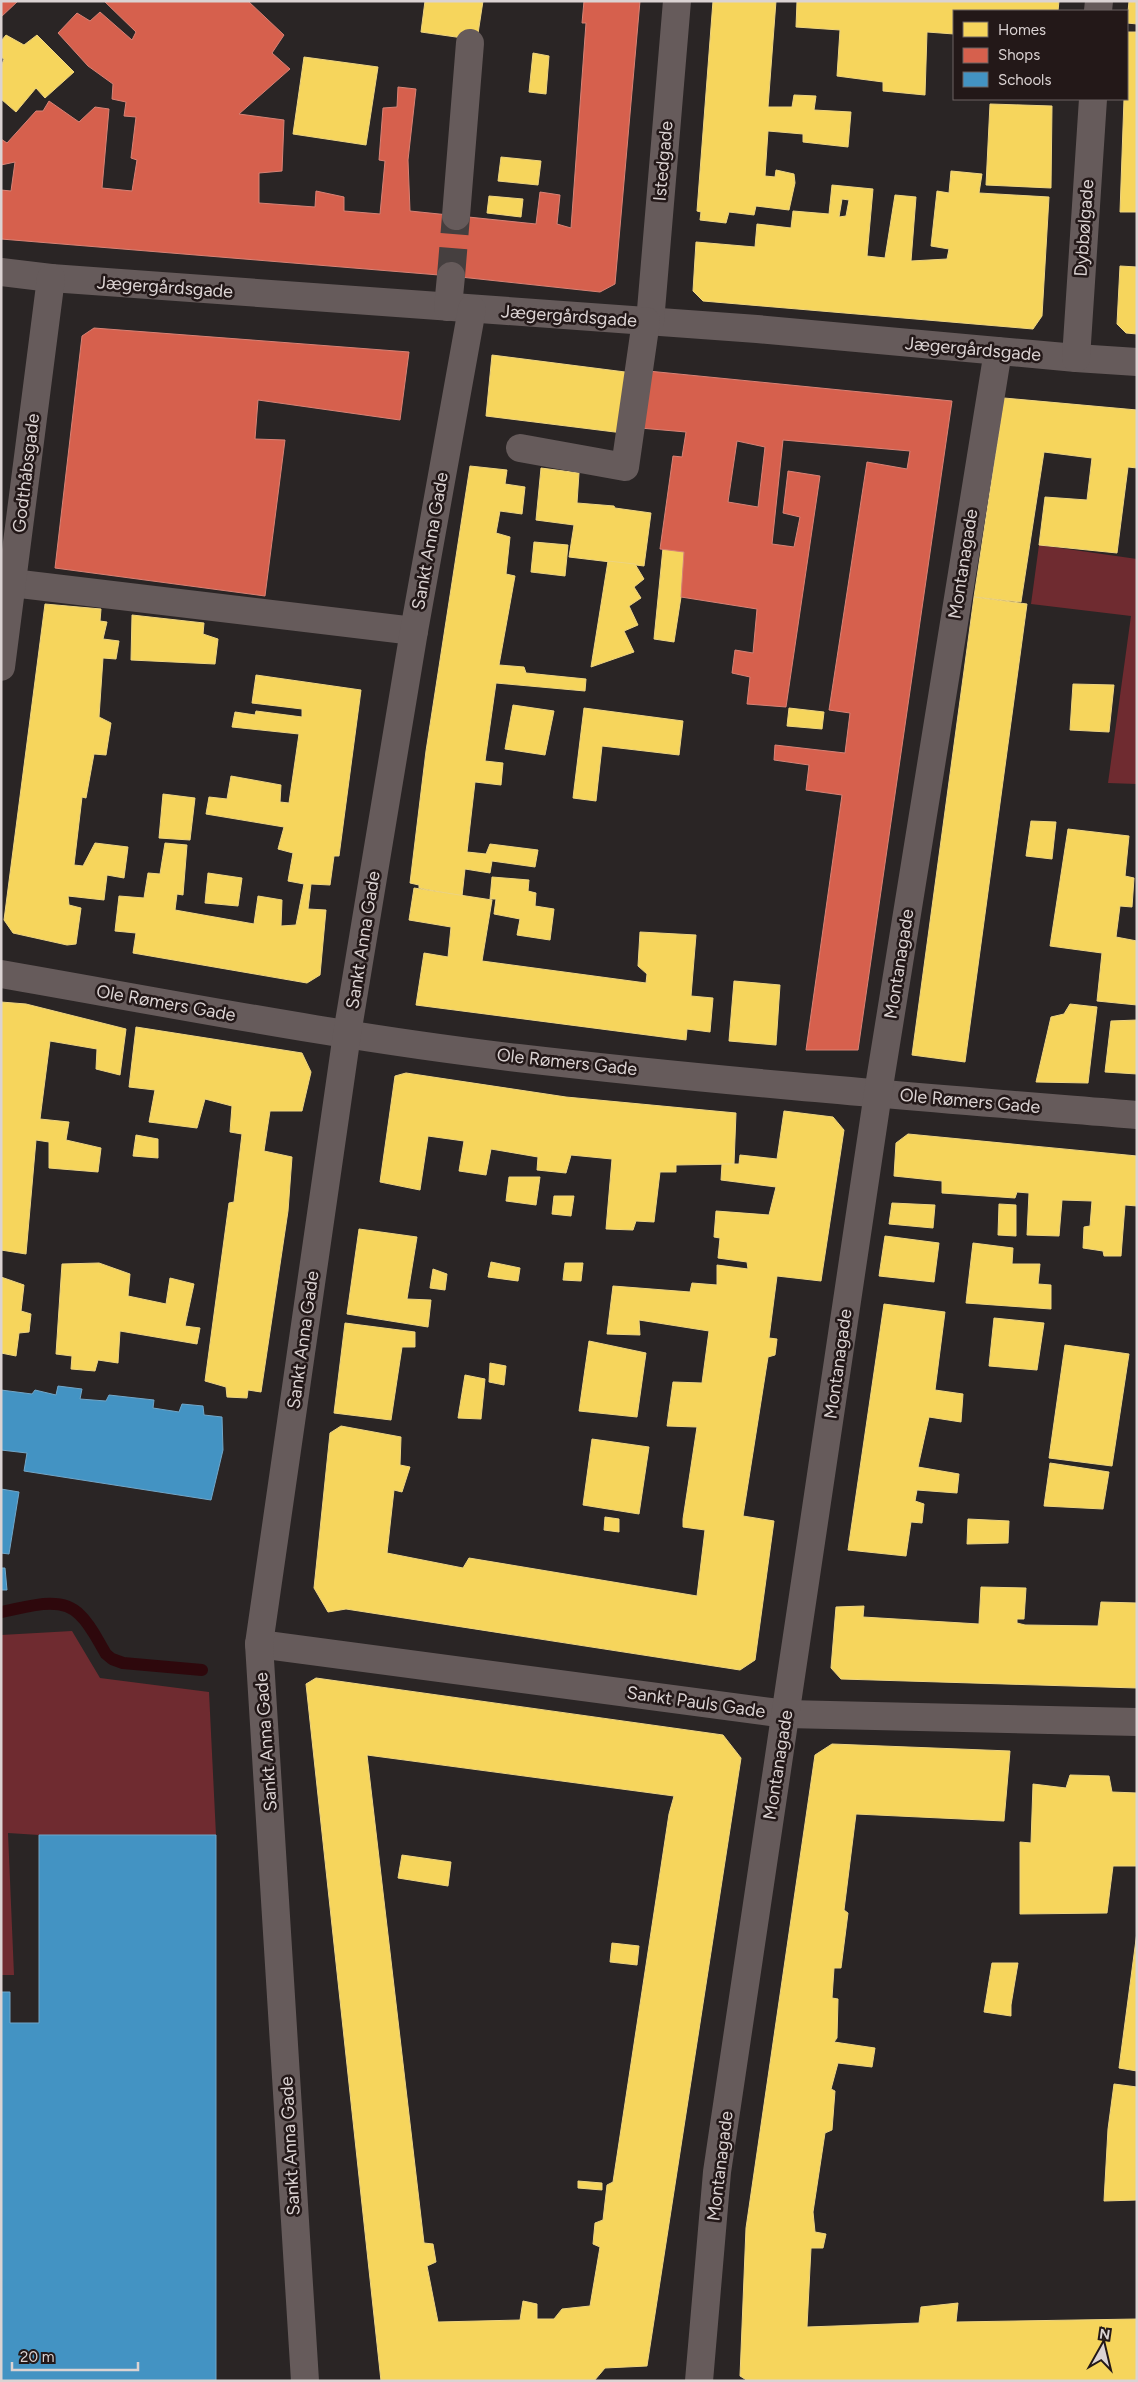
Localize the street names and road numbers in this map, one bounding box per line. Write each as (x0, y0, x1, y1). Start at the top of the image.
street label: Istedgade (649, 120, 677, 202)
street label: Dybbølgade (1070, 178, 1098, 277)
street label: Jægergårdsgade (96, 271, 234, 303)
street label: Jægergårdsgade (500, 300, 638, 332)
street label: Jægergårdsgade (904, 332, 1042, 366)
street label: Godthåbsgade (8, 412, 44, 534)
street label: Sankt Anna Gade (407, 470, 453, 612)
street label: Montanagade (943, 507, 983, 621)
street label: Sankt Anna Gade (341, 869, 385, 1011)
street label: Montanagade (879, 907, 919, 1021)
street label: Ole Rømers Gade (95, 980, 238, 1026)
street label: Ole Rømers Gade (496, 1044, 639, 1080)
street label: Ole Rømers Gade (899, 1084, 1041, 1118)
street label: Sankt Anna Gade (282, 1269, 324, 1411)
street label: Montanagade (819, 1307, 857, 1420)
street label: Sankt Anna Gade (250, 1672, 282, 1812)
street label: Sankt Pauls Gade (625, 1681, 767, 1723)
street label: Montanagade (758, 1708, 798, 1822)
street label: Sankt Anna Gade (275, 2076, 305, 2216)
street label: Montanagade (702, 2109, 738, 2222)

